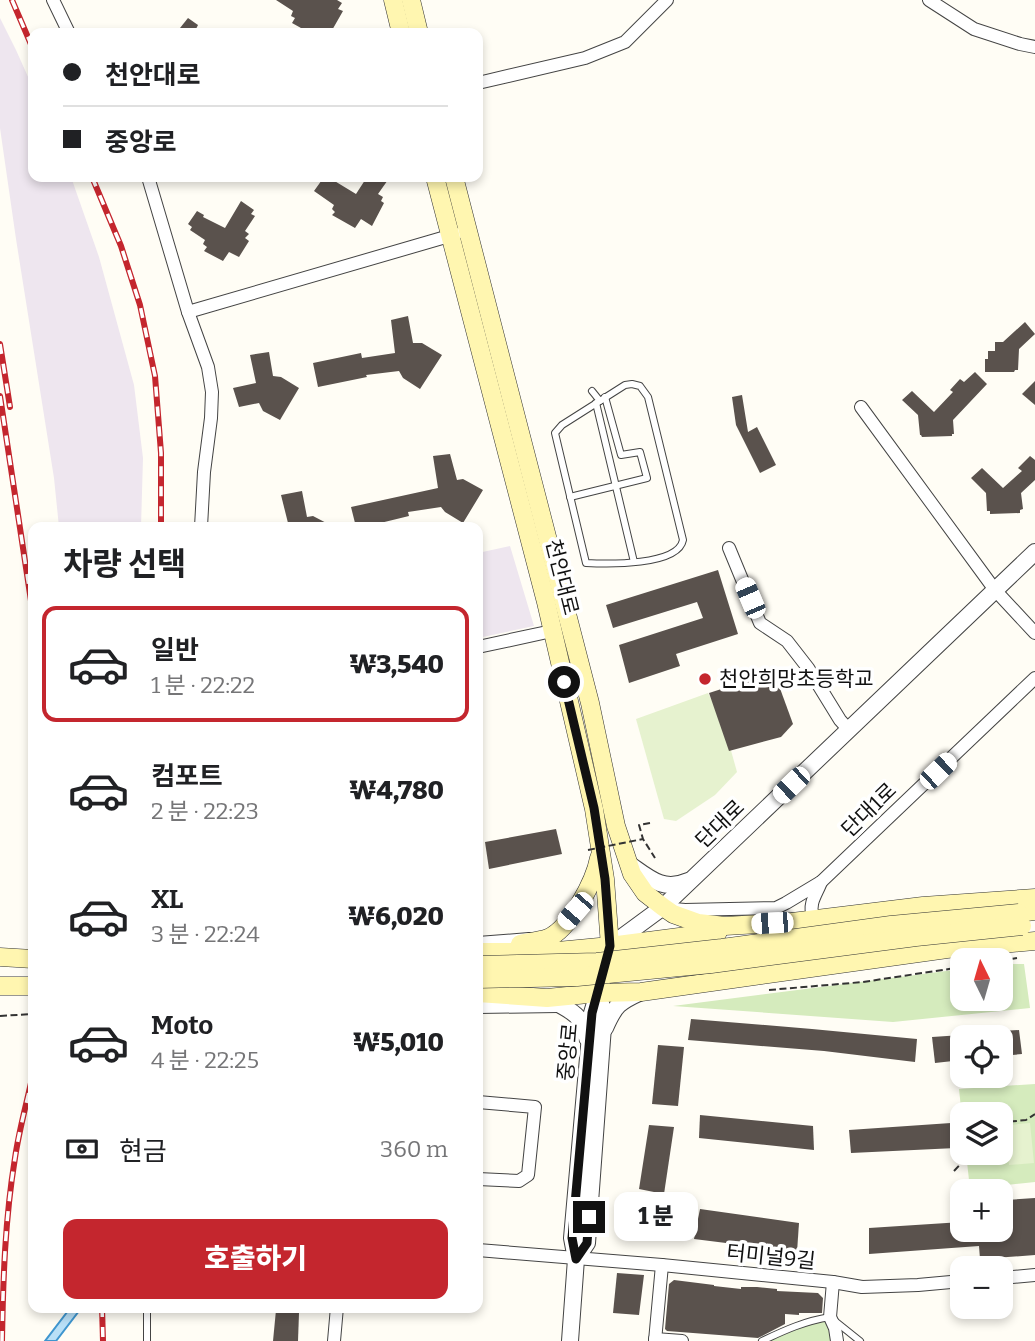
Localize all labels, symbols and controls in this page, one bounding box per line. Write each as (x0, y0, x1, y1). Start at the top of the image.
text: 천안대로 (105, 60, 201, 91)
text: 중앙로 (105, 127, 177, 158)
street label: 천안대로 (540, 536, 584, 618)
text: 차량 선택 (63, 545, 187, 583)
car (733, 575, 768, 621)
icon: car (67, 633, 130, 696)
text: 일반 (151, 635, 199, 666)
text: ₩3,540 (350, 649, 444, 680)
route start (548, 666, 580, 698)
place label: 천안희망초등학교 (719, 666, 874, 692)
text: 1 분 · 22:22 (151, 671, 255, 699)
marker: 천안희망초등학교 (697, 671, 713, 687)
car (916, 749, 961, 793)
icon: car (67, 759, 130, 822)
text: 컴포트 (151, 761, 223, 792)
car (769, 763, 814, 807)
text: ₩4,780 (349, 775, 444, 806)
street label: 단대1로 (836, 778, 902, 842)
street label: 단대로 (690, 795, 750, 853)
text: 2 분 · 22:23 (151, 797, 259, 825)
text: XL (151, 884, 183, 915)
icon: car (67, 885, 130, 948)
car (554, 888, 597, 934)
text: ₩6,020 (348, 901, 444, 932)
car (751, 911, 794, 935)
text: 3 분 · 22:24 (151, 920, 260, 948)
north arrow (950, 948, 1013, 1012)
map controls (950, 948, 1013, 1319)
text: Moto (151, 1010, 213, 1041)
icon: car (67, 1011, 130, 1074)
street label: 중앙로 (553, 1022, 583, 1082)
button: locate (950, 1025, 1013, 1088)
text: ₩5,010 (353, 1027, 444, 1058)
text: 4 분 · 22:25 (151, 1046, 259, 1074)
button: layers (950, 1102, 1013, 1165)
icon: cash (63, 1130, 101, 1168)
text: 360 m (380, 1135, 448, 1163)
text: 현금 (119, 1136, 167, 1167)
button: + (950, 1179, 1013, 1242)
callout: 1 분 (614, 1192, 698, 1242)
route end (573, 1201, 605, 1233)
text: 1 분 (638, 1202, 674, 1230)
button: 호출하기 (63, 1219, 448, 1299)
street label: 터미널9길 (725, 1239, 817, 1275)
button: − (950, 1256, 1013, 1319)

